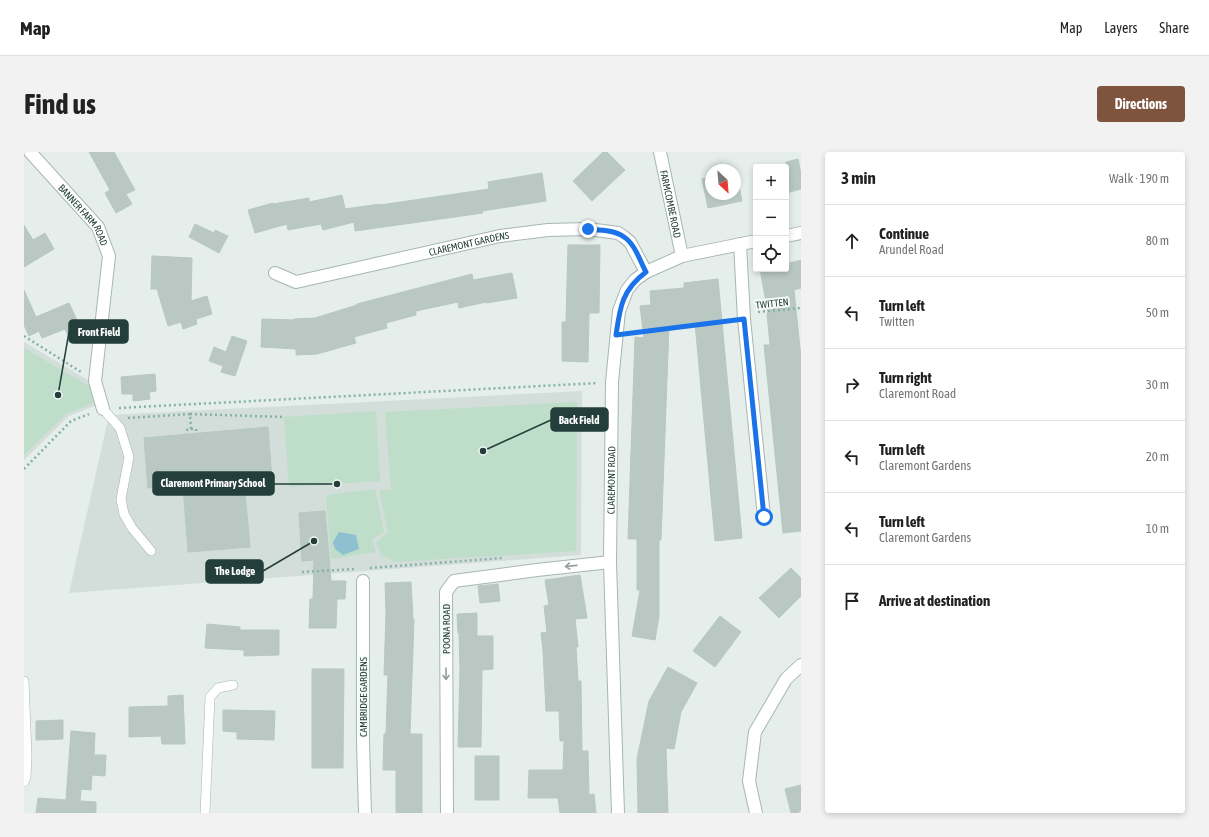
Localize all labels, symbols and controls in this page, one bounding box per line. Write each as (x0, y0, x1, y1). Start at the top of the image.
text: Map (20, 17, 51, 39)
text: Map (1060, 20, 1082, 36)
text: Layers (1104, 20, 1137, 36)
text: Share (1159, 20, 1189, 36)
button: Directions (1097, 86, 1185, 122)
text: Find us (24, 88, 96, 120)
north arrow (705, 164, 741, 200)
map controls (753, 164, 789, 272)
button: + (753, 164, 789, 200)
text: 3 min (841, 168, 876, 188)
street label: FARMCOMBE ROAD (658, 169, 683, 239)
text: Walk · 190 m (1109, 171, 1169, 186)
street label: BANNER FARM ROAD (56, 182, 110, 248)
button: − (753, 200, 789, 236)
route end (579, 220, 597, 238)
text: Continue (879, 225, 929, 242)
street label: CLAREMONT GARDENS (428, 230, 510, 258)
icon: ahead (841, 230, 863, 252)
text: 80 m (1146, 233, 1169, 248)
button: locate (753, 236, 789, 272)
text: Arundel Road (879, 242, 944, 257)
street label: TWITTEN (755, 296, 789, 311)
text: Turn left (879, 297, 925, 314)
icon: left (841, 302, 863, 324)
text: 50 m (1146, 305, 1169, 320)
text: Twitten (879, 314, 915, 329)
callout: Front Field (69, 320, 128, 343)
text: Front Field (78, 326, 120, 338)
text: Turn right (879, 369, 932, 386)
icon: right (841, 374, 863, 396)
text: 30 m (1146, 377, 1169, 392)
text: Claremont Road (879, 386, 956, 401)
callout: Back Field (551, 408, 608, 431)
text: Back Field (559, 414, 599, 426)
text: Turn left (879, 441, 925, 458)
street label: CLAREMONT ROAD (606, 446, 617, 514)
icon: left (841, 446, 863, 468)
text: 20 m (1146, 449, 1169, 464)
text: Claremont Gardens (879, 458, 971, 473)
callout: Claremont Primary School (153, 472, 274, 495)
text: Claremont Primary School (160, 477, 267, 489)
route start (755, 508, 773, 526)
text: Turn left (879, 513, 925, 530)
icon: left (841, 518, 863, 540)
text: 10 m (1146, 521, 1169, 536)
text: Claremont Gardens (879, 530, 971, 545)
callout: The Lodge (206, 560, 263, 583)
one-way arrow (565, 563, 578, 570)
text: The Lodge (215, 565, 255, 577)
icon: arrive (841, 590, 863, 612)
text: Arrive at destination (879, 592, 990, 609)
street label: POONA ROAD (441, 604, 452, 654)
street label: CAMBRIDGE GARDENS (358, 657, 369, 737)
one-way arrow (442, 667, 450, 680)

